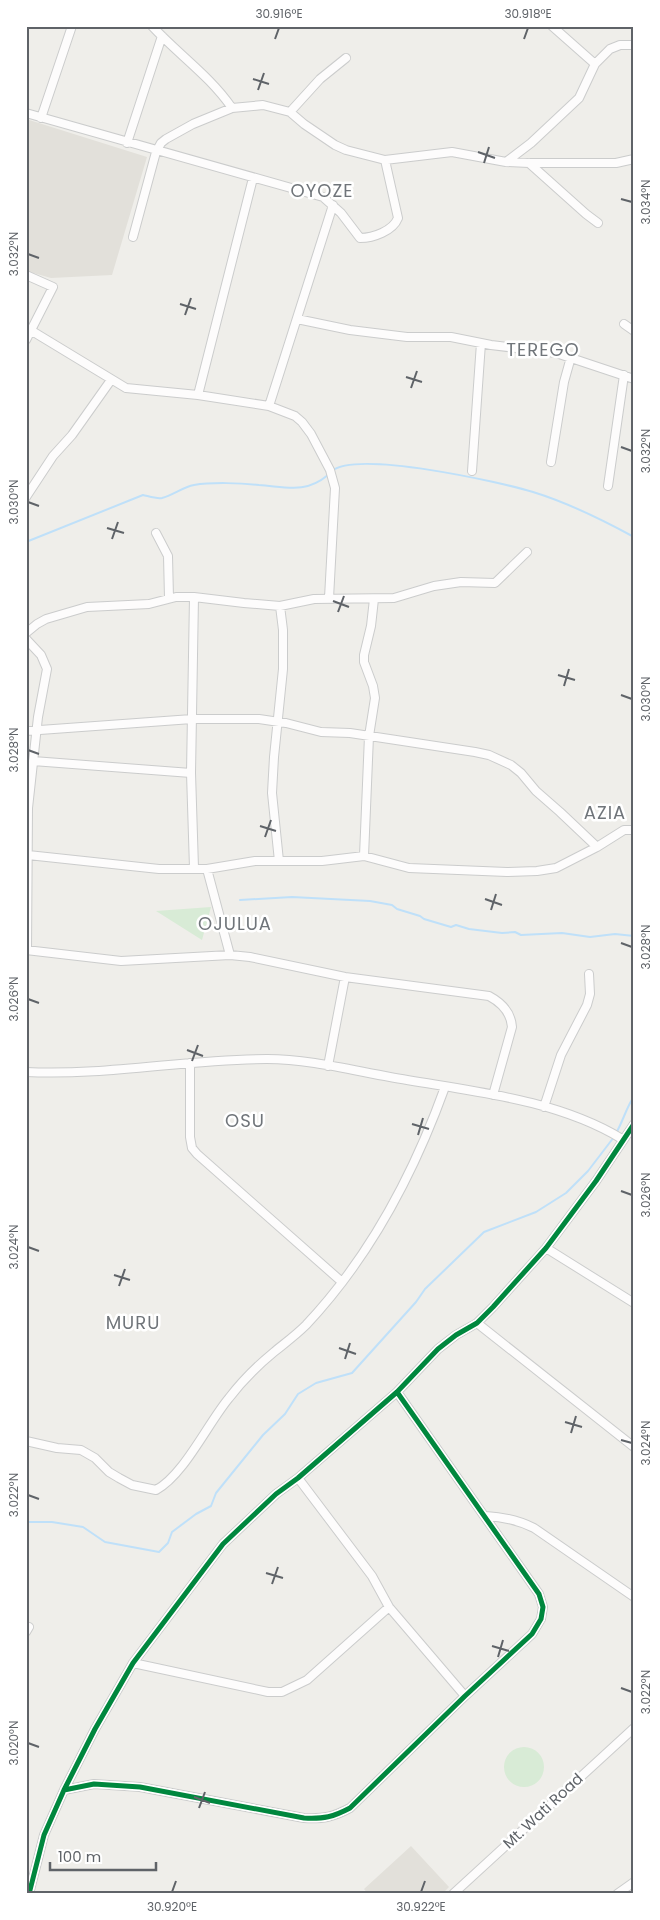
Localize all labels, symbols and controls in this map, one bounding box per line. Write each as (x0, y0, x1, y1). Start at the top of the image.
text: 30.916°E (255, 5, 303, 22)
text: 30.918°E (504, 5, 552, 22)
district label: OYOZE (291, 178, 353, 203)
text: 3.034°N (637, 179, 654, 225)
text: 3.032°N (5, 232, 22, 276)
district label: TEREGO (506, 337, 580, 362)
text: 3.032°N (637, 429, 654, 473)
text: 3.030°N (5, 479, 22, 525)
text: 3.030°N (637, 676, 654, 722)
text: 3.028°N (5, 728, 22, 772)
district label: AZIA (584, 800, 626, 825)
district label: OJULUA (198, 911, 272, 936)
text: 3.028°N (637, 925, 654, 969)
text: 3.026°N (5, 976, 22, 1022)
district label: OSU (225, 1108, 265, 1133)
text: 3.026°N (637, 1172, 654, 1218)
text: 3.024°N (5, 1225, 22, 1269)
district label: MURU (106, 1310, 160, 1335)
text: 3.024°N (637, 1421, 654, 1465)
text: 3.022°N (5, 1473, 22, 1517)
text: 3.022°N (637, 1670, 654, 1714)
text: 3.020°N (5, 1721, 22, 1765)
street label: Mt. Wati Road (498, 1768, 587, 1853)
scale bar (50, 1840, 156, 1872)
text: 100 m (58, 1846, 101, 1867)
text: 30.920°E (147, 1898, 197, 1915)
text: 30.922°E (396, 1898, 446, 1915)

